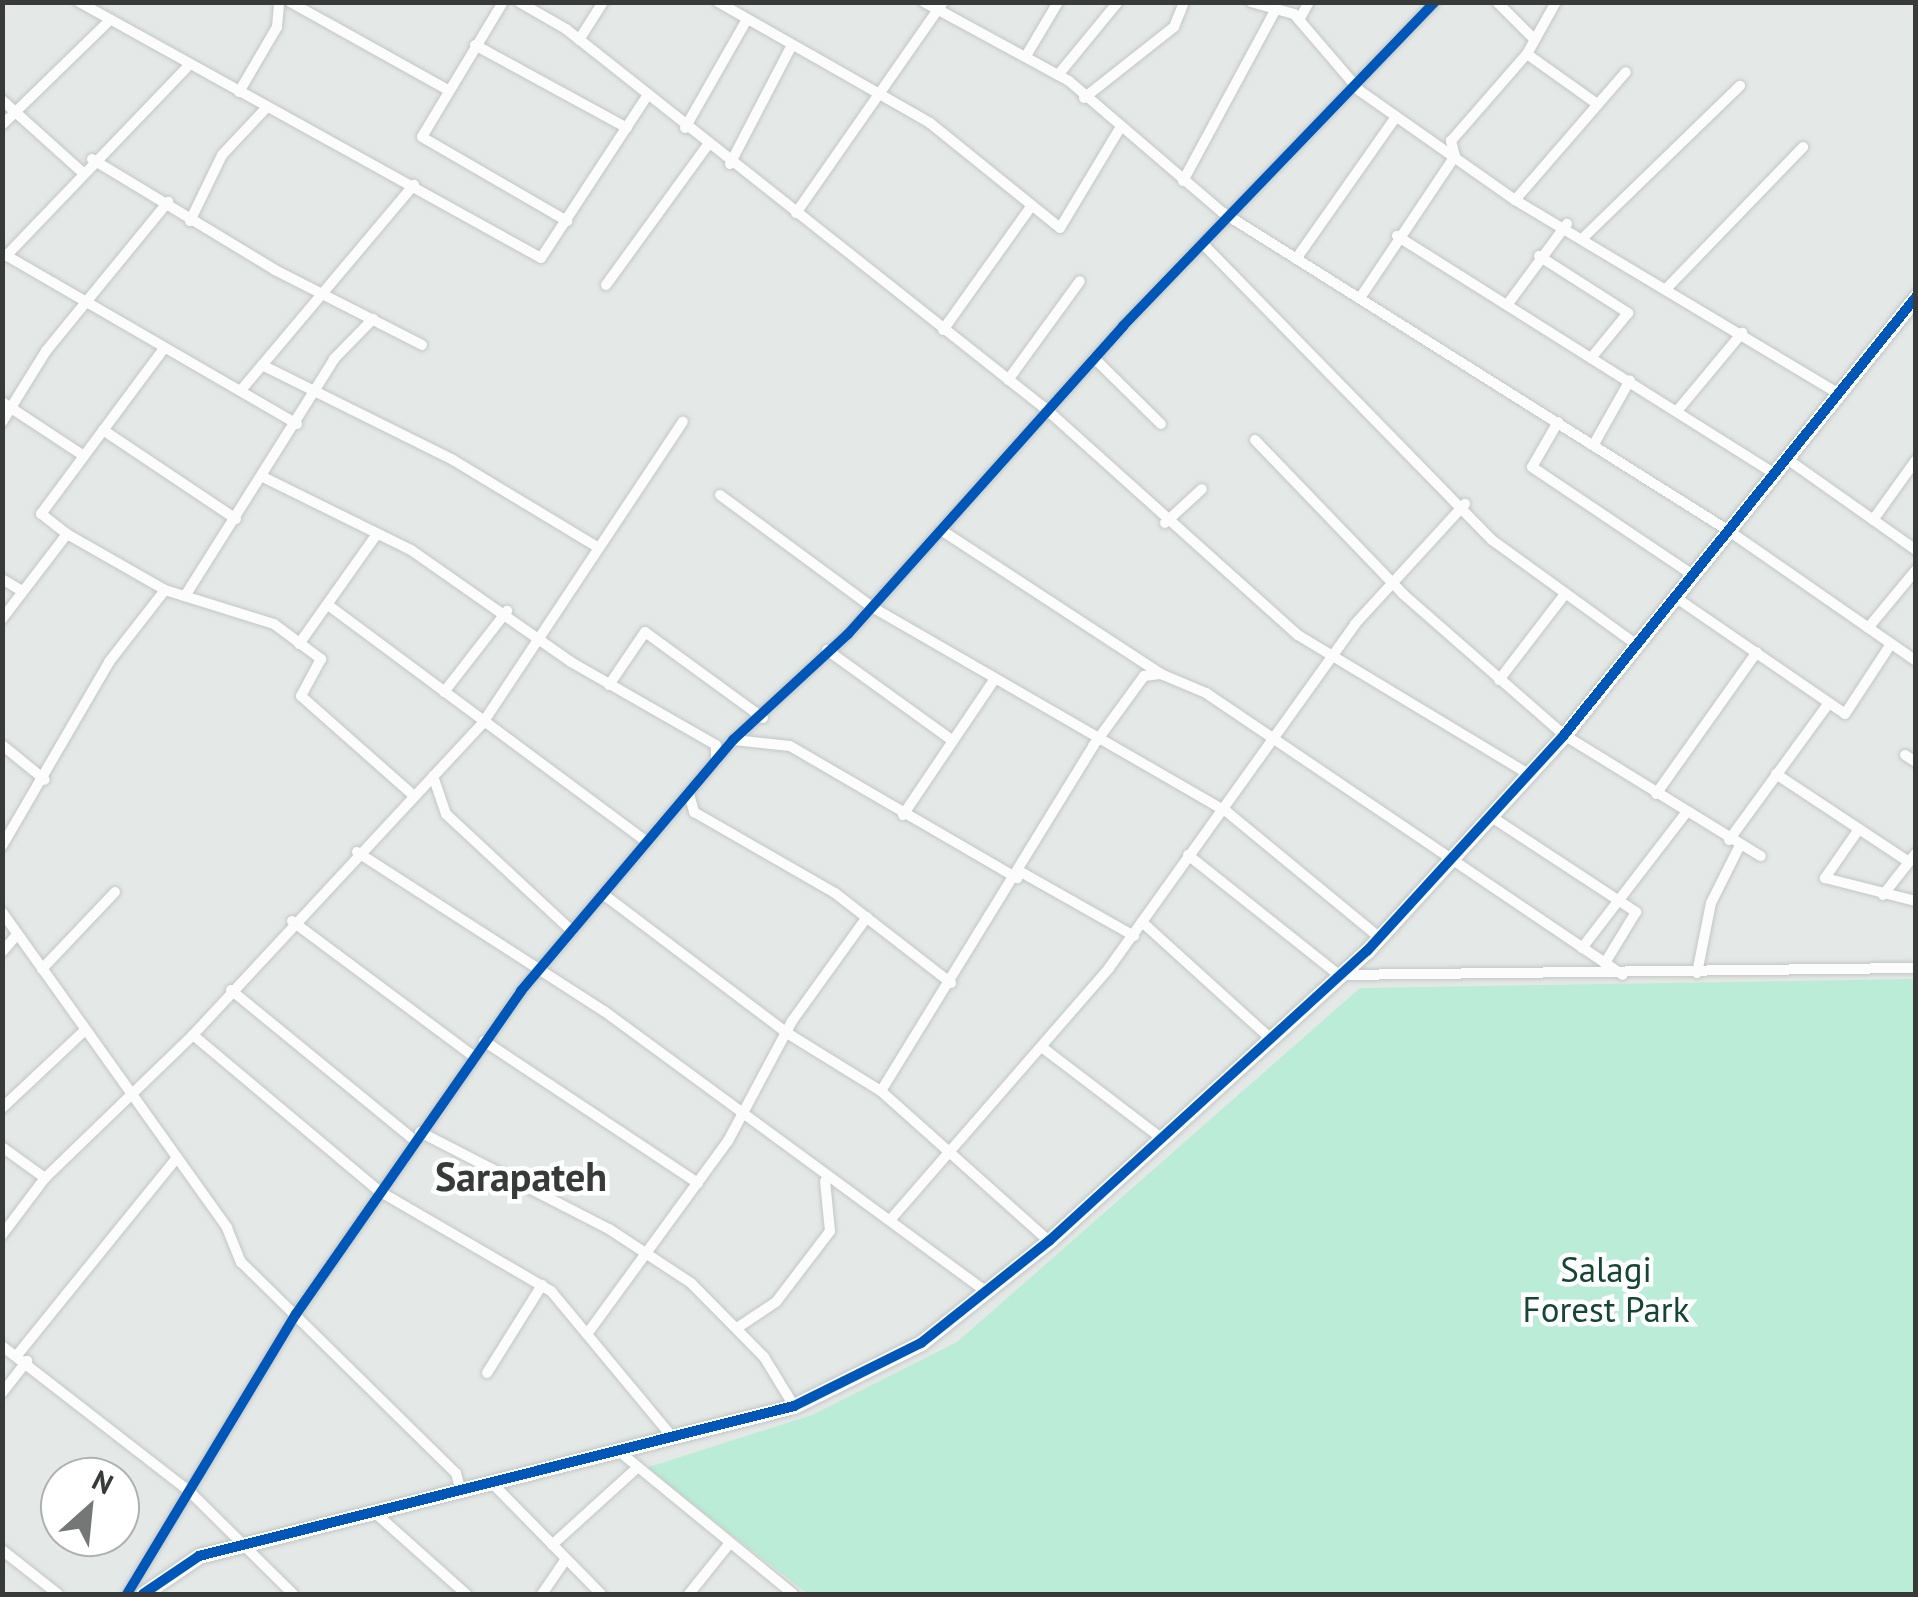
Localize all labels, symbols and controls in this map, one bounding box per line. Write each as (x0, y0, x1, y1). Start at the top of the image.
district label: Sarapateh (435, 1152, 607, 1200)
park label: Salagi Forest Park (1523, 1248, 1689, 1330)
north arrow (40, 1457, 140, 1557)
text: N (86, 1461, 120, 1502)

